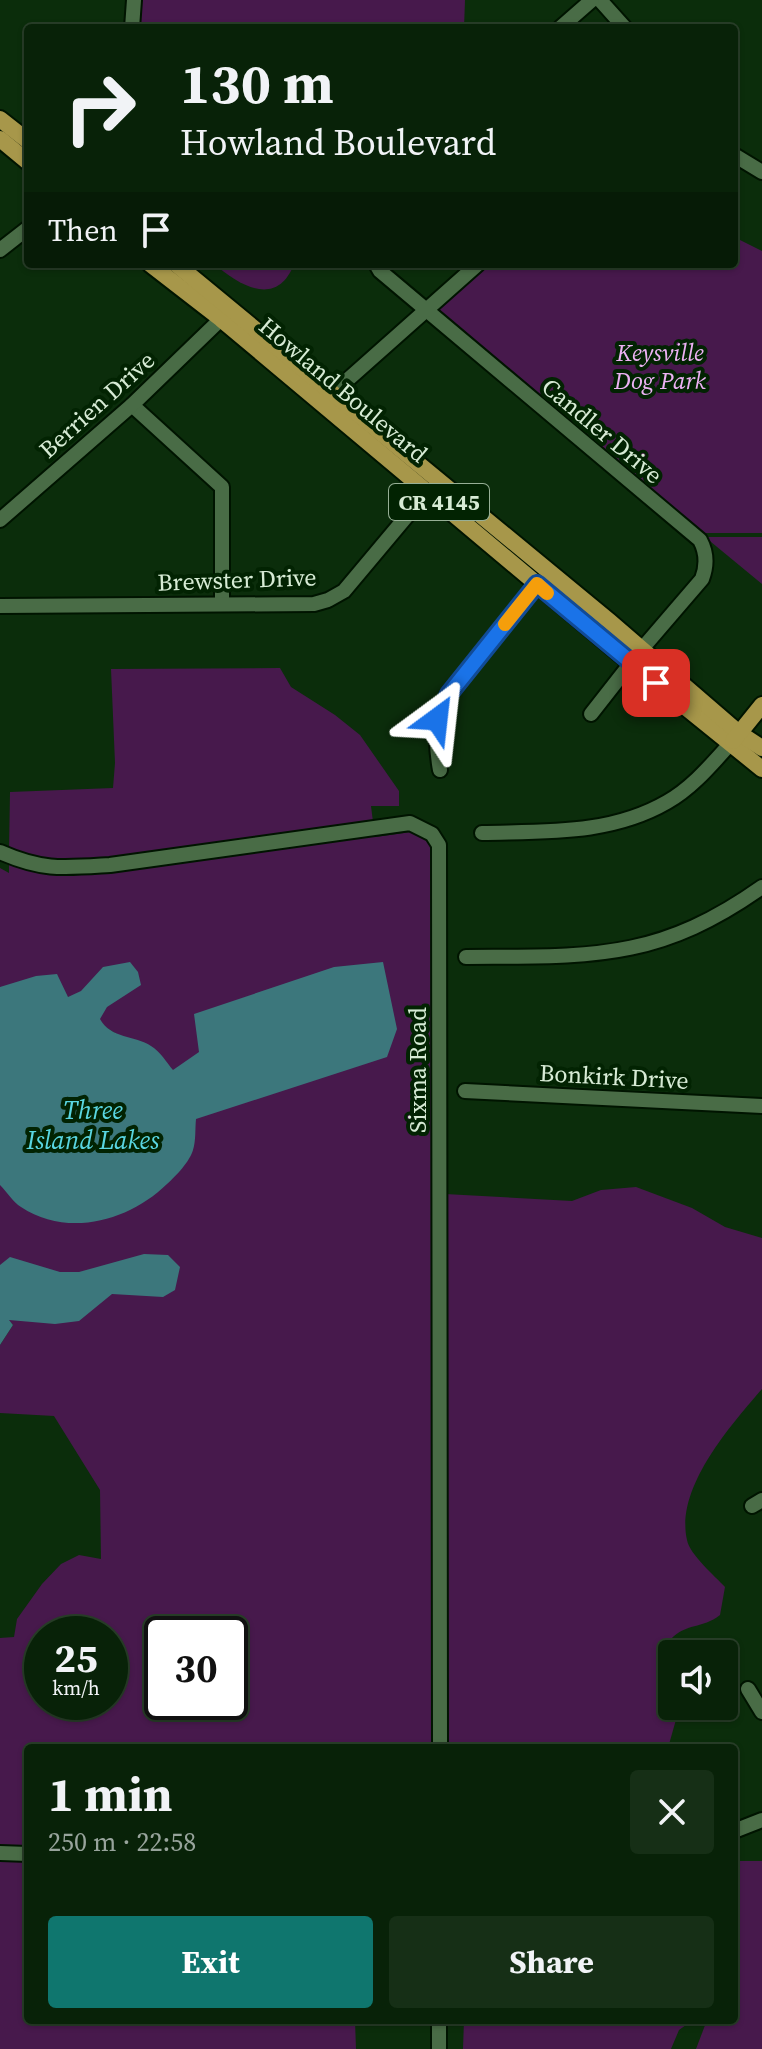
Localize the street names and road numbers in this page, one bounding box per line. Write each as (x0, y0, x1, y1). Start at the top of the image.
street label: Howland Boulevard (252, 309, 435, 470)
street label: Berrien Drive (32, 344, 162, 465)
street label: Candler Drive (535, 370, 670, 491)
road number: CR 4145 (389, 484, 489, 520)
street label: Brewster Drive (157, 560, 317, 599)
street label: Sixma Road (401, 1007, 434, 1133)
street label: Bonkirk Drive (538, 1056, 690, 1097)

